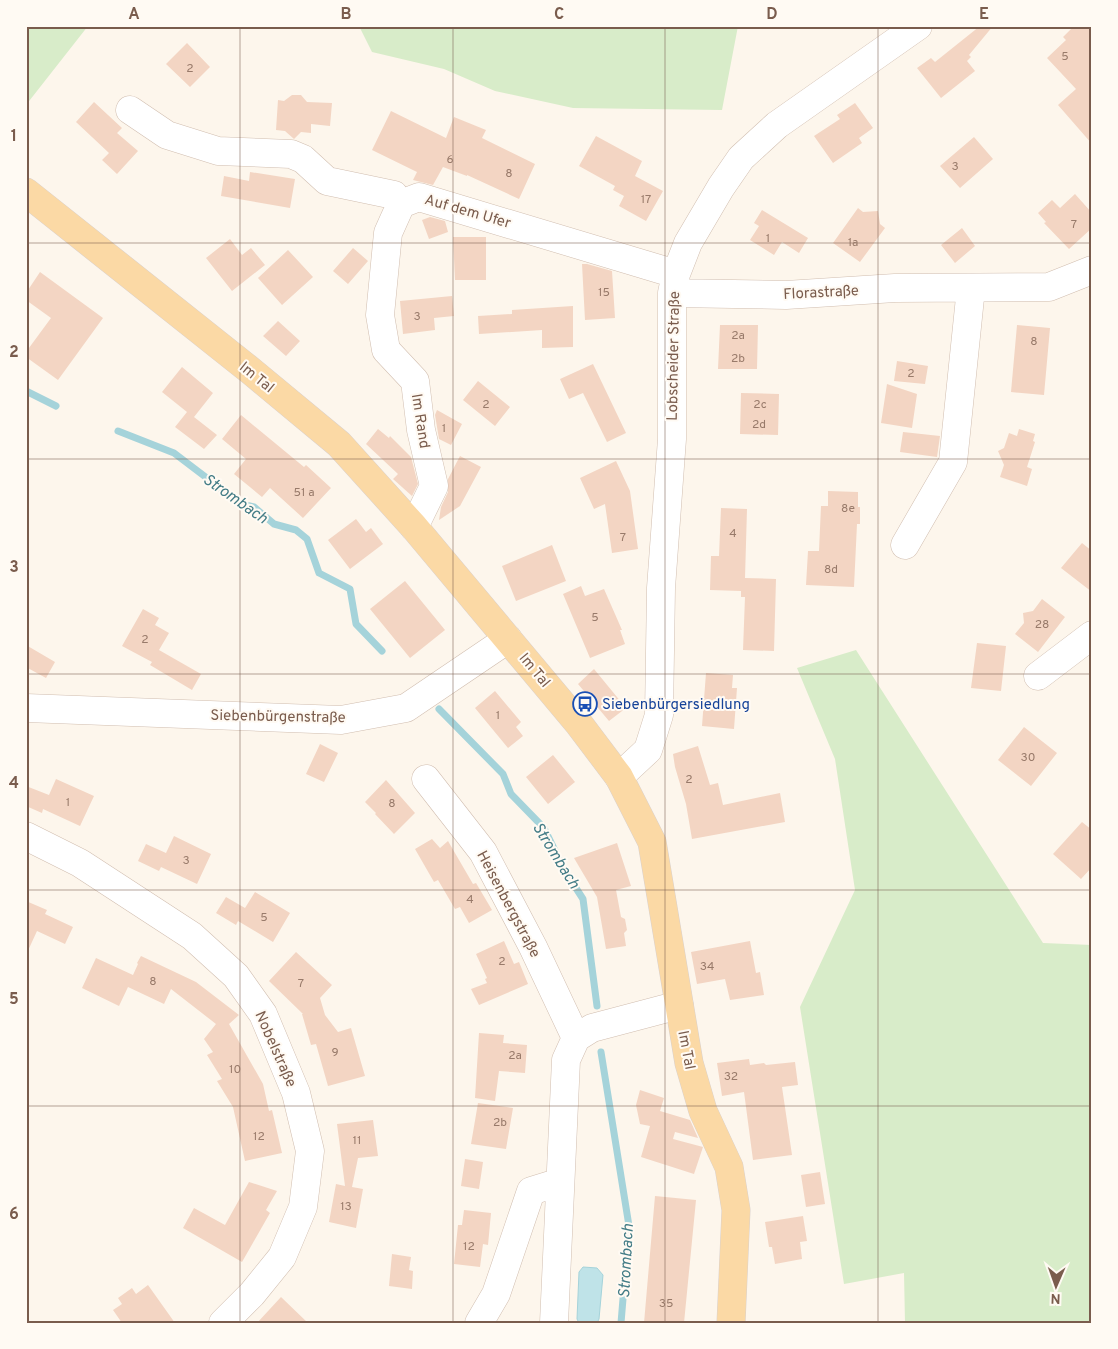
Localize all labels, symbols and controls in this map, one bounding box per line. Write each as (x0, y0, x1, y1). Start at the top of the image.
text: A (128, 5, 140, 25)
text: B (340, 5, 352, 25)
text: C (554, 5, 564, 25)
text: D (766, 5, 778, 25)
text: E (979, 5, 989, 25)
house number: 5 (1061, 49, 1069, 65)
house number: 2 (186, 61, 194, 77)
text: 1 (11, 127, 17, 147)
house number: 6 (446, 152, 454, 168)
house number: 3 (951, 159, 959, 175)
house number: 8 (505, 166, 513, 182)
street label: Auf dem Ufer (422, 191, 513, 234)
house number: 17 (641, 192, 651, 208)
house number: 7 (1071, 217, 1077, 233)
house number: 1 (766, 231, 770, 247)
house number: 1a (848, 235, 858, 251)
street label: Florastraße (783, 282, 859, 305)
house number: 15 (598, 285, 610, 301)
street label: Lobscheider Straße (664, 291, 685, 421)
house number: 3 (413, 309, 421, 325)
house number: 2a (731, 328, 745, 344)
house number: 8 (1030, 334, 1038, 350)
text: 2 (9, 343, 19, 363)
house number: 2b (731, 351, 745, 367)
street label: Im Tal (235, 358, 277, 398)
house number: 2 (907, 366, 915, 382)
street label: Im Rand (406, 392, 433, 450)
house number: 2 (482, 397, 490, 413)
house number: 2c (753, 397, 767, 413)
house number: 2d (752, 417, 766, 433)
house number: 1 (442, 421, 446, 437)
water label: Strombach (199, 470, 271, 529)
house number: 51 a (293, 485, 315, 501)
house number: 8e (841, 501, 855, 517)
house number: 4 (729, 526, 737, 542)
house number: 7 (620, 530, 626, 546)
text: 3 (9, 558, 19, 578)
house number: 8d (824, 562, 838, 578)
house number: 5 (591, 610, 599, 626)
house number: 28 (1035, 617, 1049, 633)
house number: 2 (141, 632, 149, 648)
street label: Im Tal (514, 650, 554, 692)
bus stop icon: Siebenbürgersiedlung (572, 691, 598, 717)
place label: Siebenbürgersiedlung (602, 696, 750, 715)
street label: Siebenbürgenstraße (210, 707, 346, 728)
house number: 1 (496, 708, 500, 724)
house number: 30 (1021, 750, 1035, 766)
house number: 2 (685, 772, 693, 788)
text: 4 (9, 774, 19, 794)
house number: 1 (66, 795, 70, 811)
house number: 8 (388, 796, 396, 812)
water label: Strombach (527, 819, 584, 893)
street label: Heisenbergstraße (471, 848, 544, 961)
house number: 3 (182, 853, 190, 869)
house number: 4 (466, 892, 474, 908)
house number: 5 (260, 910, 268, 926)
house number: 2 (498, 954, 506, 970)
house number: 34 (700, 959, 714, 975)
house number: 8 (149, 974, 157, 990)
house number: 7 (298, 976, 304, 992)
text: 5 (9, 990, 19, 1010)
street label: Nobelstraße (249, 1009, 300, 1091)
street label: Im Tal (672, 1029, 699, 1071)
house number: 9 (331, 1045, 339, 1061)
house number: 2a (508, 1048, 522, 1064)
house number: 10 (229, 1062, 241, 1078)
house number: 32 (724, 1069, 738, 1085)
house number: 2b (493, 1115, 507, 1131)
house number: 12 (253, 1129, 265, 1145)
house number: 11 (353, 1133, 361, 1149)
house number: 13 (340, 1199, 352, 1215)
text: 6 (9, 1205, 19, 1225)
water label: Strombach (615, 1223, 639, 1299)
house number: 12 (463, 1239, 475, 1255)
north arrow (1030, 1262, 1080, 1312)
text: N (1050, 1289, 1061, 1306)
house number: 35 (659, 1296, 673, 1312)

